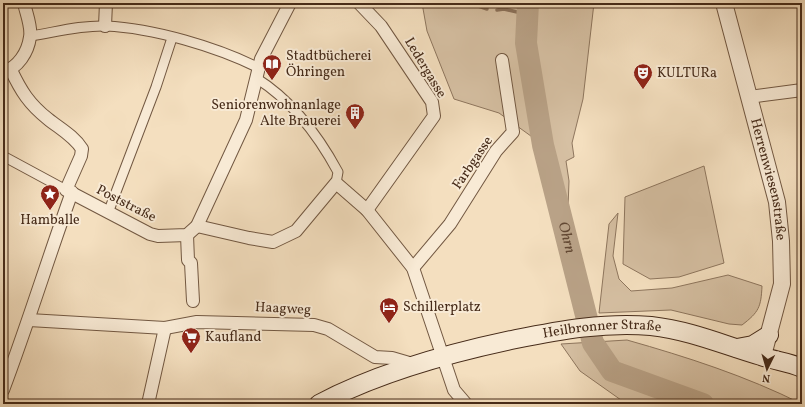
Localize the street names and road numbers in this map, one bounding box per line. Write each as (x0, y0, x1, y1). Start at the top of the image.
street label: Ledergasse (399, 34, 451, 102)
street label: Herrenwiesenstraße (746, 116, 790, 242)
street label: Farbgasse (448, 132, 498, 193)
street label: Poststraße (93, 181, 160, 227)
street label: Haagweg (254, 298, 312, 320)
street label: Heilbronner Straße (541, 315, 663, 343)

